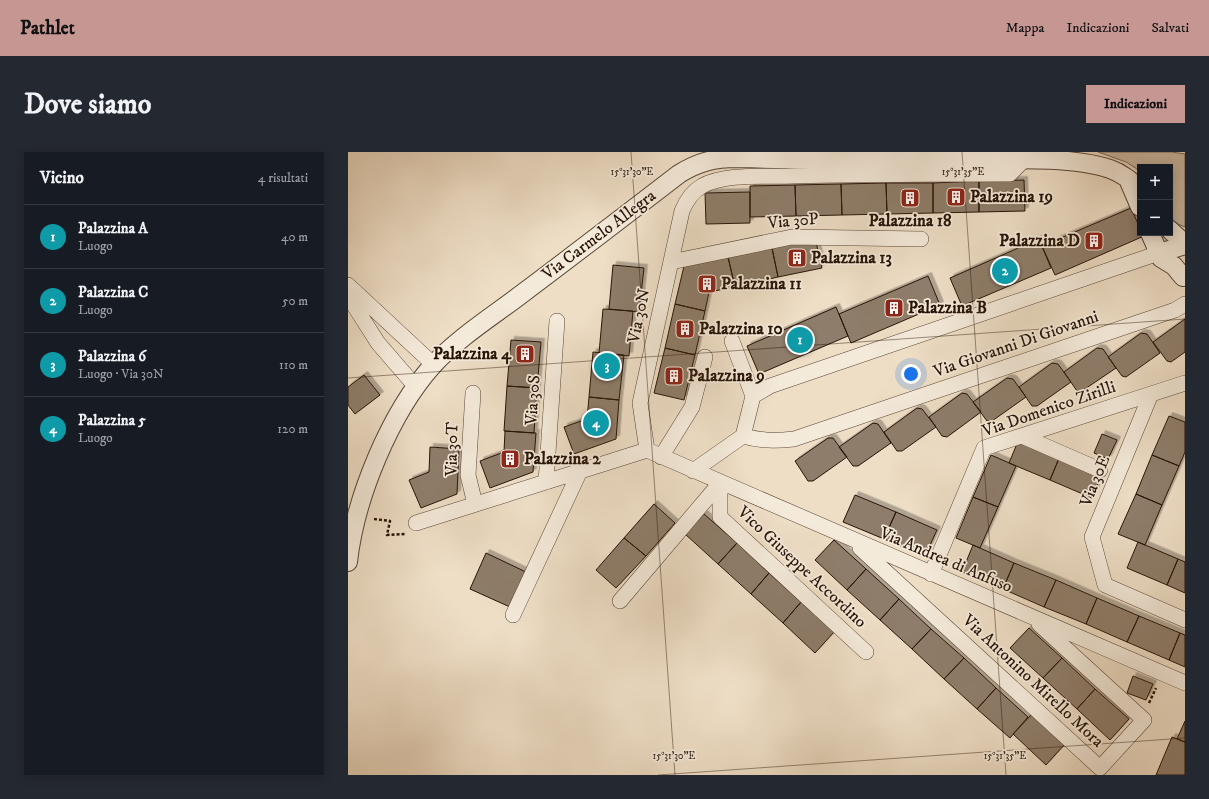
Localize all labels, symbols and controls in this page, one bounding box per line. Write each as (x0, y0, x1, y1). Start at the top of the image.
text: Pathlet (20, 17, 75, 40)
text: Mappa (1006, 19, 1044, 37)
text: Indicazioni (1066, 19, 1129, 37)
text: Salvati (1151, 19, 1189, 37)
button: Indicazioni (1086, 85, 1185, 123)
text: Dove siamo (24, 87, 151, 122)
map controls (1137, 164, 1173, 236)
button: + (1137, 164, 1173, 200)
text: 15°31'30"E (611, 166, 653, 178)
text: 15°31'35"E (942, 166, 984, 178)
text: Vicino (40, 167, 84, 189)
text: 4 risultati (258, 170, 308, 186)
street label: Via Carmelo Allegra (537, 184, 661, 286)
building icon: Palazzina 19 (945, 186, 967, 208)
place label: Palazzina 19 (970, 186, 1053, 208)
building icon: Palazzina 18 (899, 187, 921, 209)
button: − (1137, 200, 1173, 236)
street label: Via 30P (766, 208, 820, 234)
place label: Palazzina 18 (868, 210, 952, 232)
text: Palazzina A (78, 219, 148, 238)
text: 1 (51, 229, 55, 245)
text: 40 m (281, 229, 308, 245)
place label: Palazzina D (999, 230, 1080, 252)
building icon: Palazzina D (1083, 230, 1105, 252)
text: Luogo (78, 238, 113, 254)
building icon: Palazzina 13 (786, 247, 808, 269)
place label: Palazzina 13 (811, 247, 892, 269)
pin: 2 (992, 256, 1018, 286)
building icon: Palazzina 11 (696, 273, 718, 295)
place label: Palazzina 11 (721, 273, 802, 295)
text: Palazzina C (78, 283, 148, 302)
street label: Via 30N (622, 287, 656, 346)
text: 2 (50, 293, 56, 309)
text: 50 m (282, 293, 308, 309)
building icon: Palazzina B (883, 297, 905, 319)
place label: Palazzina B (908, 297, 987, 319)
text: Luogo (78, 302, 113, 318)
street label: Via Giovanni Di Giovanni (930, 305, 1101, 383)
building icon: Palazzina 10 (674, 318, 696, 340)
place label: Palazzina 10 (699, 318, 783, 340)
pin: 1 (787, 325, 813, 355)
place label: Palazzina 4 (433, 343, 512, 365)
building icon: Palazzina 4 (514, 343, 536, 365)
text: Palazzina 6 (78, 347, 146, 366)
pin: 3 (594, 351, 620, 381)
text: 3 (51, 357, 55, 373)
text: 110 m (279, 357, 308, 373)
your location (901, 364, 921, 384)
building icon: Palazzina 9 (663, 365, 685, 387)
place label: Palazzina 9 (688, 365, 765, 387)
text: Luogo · Via 30N (78, 366, 164, 382)
street label: Via 30S (520, 374, 546, 427)
street label: Via Domenico Zirilli (978, 376, 1119, 442)
pin: 4 (583, 408, 609, 438)
text: Palazzina 5 (78, 411, 146, 430)
text: 4 (49, 421, 57, 437)
text: 120 m (277, 421, 308, 437)
street label: Via 30T (441, 422, 463, 477)
text: Luogo (78, 430, 113, 446)
building icon: Palazzina 2 (499, 448, 521, 470)
place label: Palazzina 2 (524, 448, 601, 470)
street label: Via 30E (1074, 452, 1115, 511)
street label: Vico Giuseppe Accordino (732, 501, 871, 633)
street label: Via Andrea di Anfuso (875, 522, 1016, 598)
street label: Via Antonino Mirello Mora (957, 609, 1109, 753)
text: 15°31'30"E (653, 750, 695, 762)
text: 15°31'35"E (984, 750, 1026, 762)

